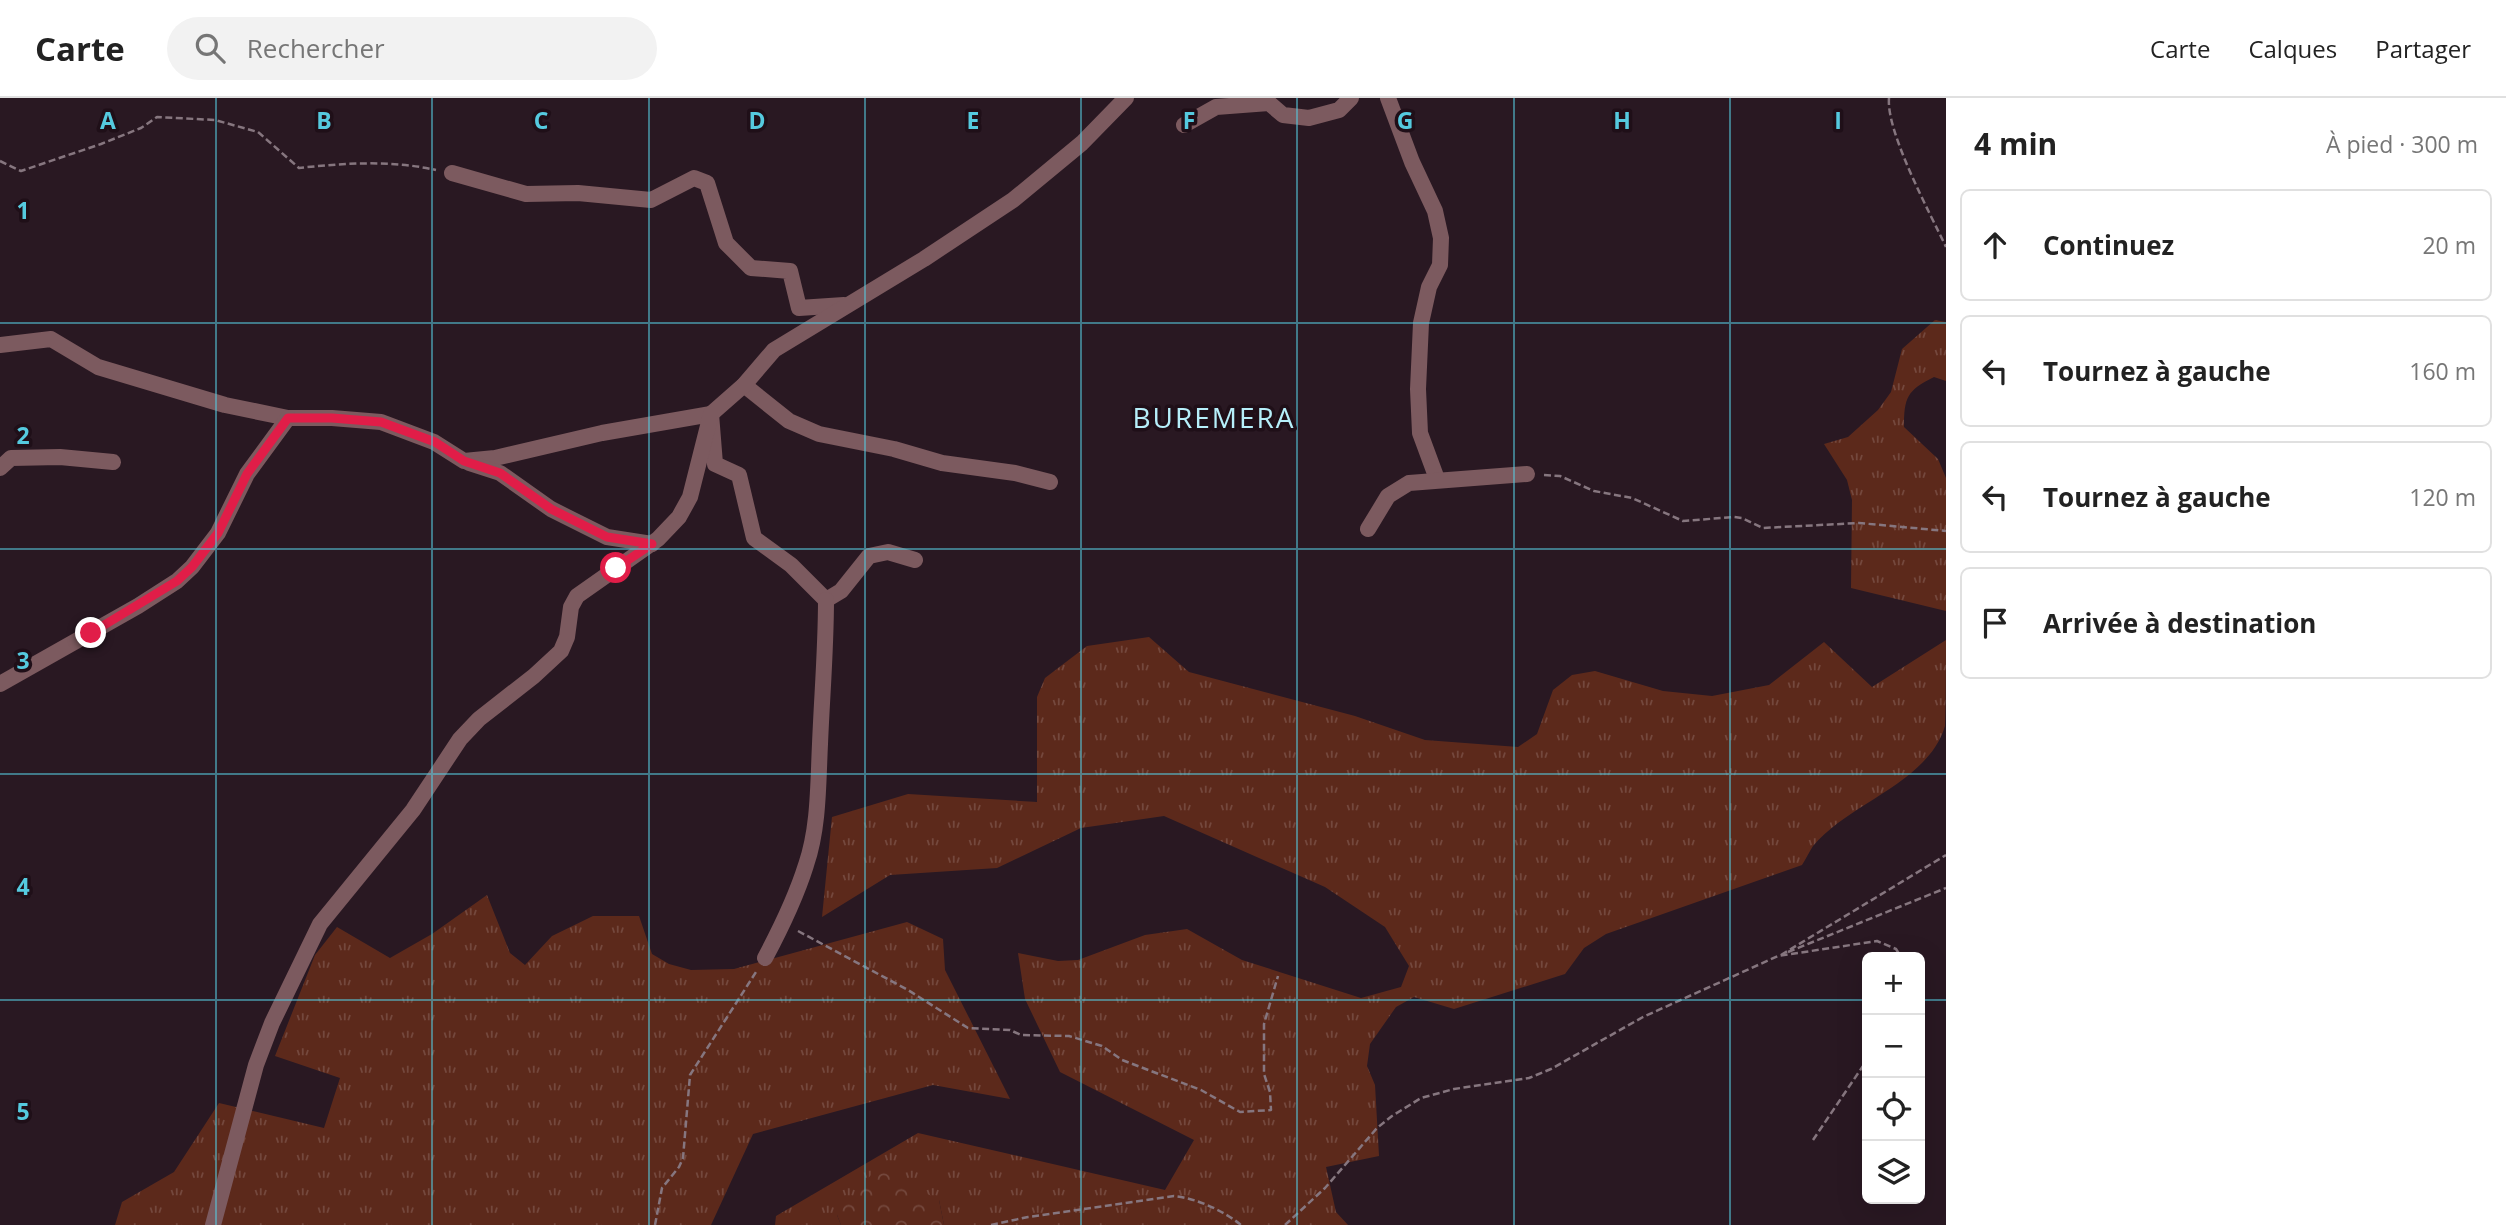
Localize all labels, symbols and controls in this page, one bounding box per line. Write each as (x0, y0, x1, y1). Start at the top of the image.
search box (167, 17, 657, 80)
text: Carte (35, 26, 125, 71)
icon: search (191, 29, 229, 67)
text: Rechercher (247, 30, 385, 66)
text: Carte (2150, 32, 2210, 65)
text: Calques (2248, 32, 2337, 65)
text: Partager (2375, 32, 2471, 65)
text: A (100, 104, 116, 136)
text: B (316, 104, 332, 136)
text: C (534, 104, 548, 136)
text: D (748, 104, 766, 136)
text: E (967, 104, 979, 136)
text: F (1183, 104, 1195, 136)
text: G (1397, 104, 1413, 136)
text: H (1613, 104, 1631, 136)
text: I (1834, 104, 1842, 136)
text: 4 min (1974, 123, 2057, 164)
text: À pied · 300 m (2326, 128, 2478, 160)
text: 1 (16, 194, 30, 226)
icon: ahead (1976, 226, 2014, 264)
text: Continuez (2043, 227, 2174, 263)
text: 20 m (2422, 229, 2476, 261)
icon: left (1976, 352, 2014, 390)
text: Tournez à gauche (2043, 353, 2271, 389)
text: 160 m (2409, 355, 2476, 387)
district label: BUREMERA (1132, 398, 1296, 436)
text: 2 (16, 419, 30, 451)
icon: left (1976, 478, 2014, 516)
text: Tournez à gauche (2043, 479, 2271, 515)
text: 120 m (2409, 481, 2476, 513)
route start (600, 552, 631, 583)
icon: arrive (1976, 604, 2014, 642)
text: Arrivée à destination (2043, 605, 2316, 641)
route end (75, 617, 106, 648)
text: 3 (16, 644, 30, 676)
text: 4 (16, 870, 30, 902)
map controls (1862, 952, 1925, 1204)
button: + (1862, 952, 1925, 1015)
button: − (1862, 1015, 1925, 1078)
button: locate (1862, 1078, 1925, 1141)
text: 5 (16, 1095, 30, 1127)
button: layers (1862, 1141, 1925, 1204)

